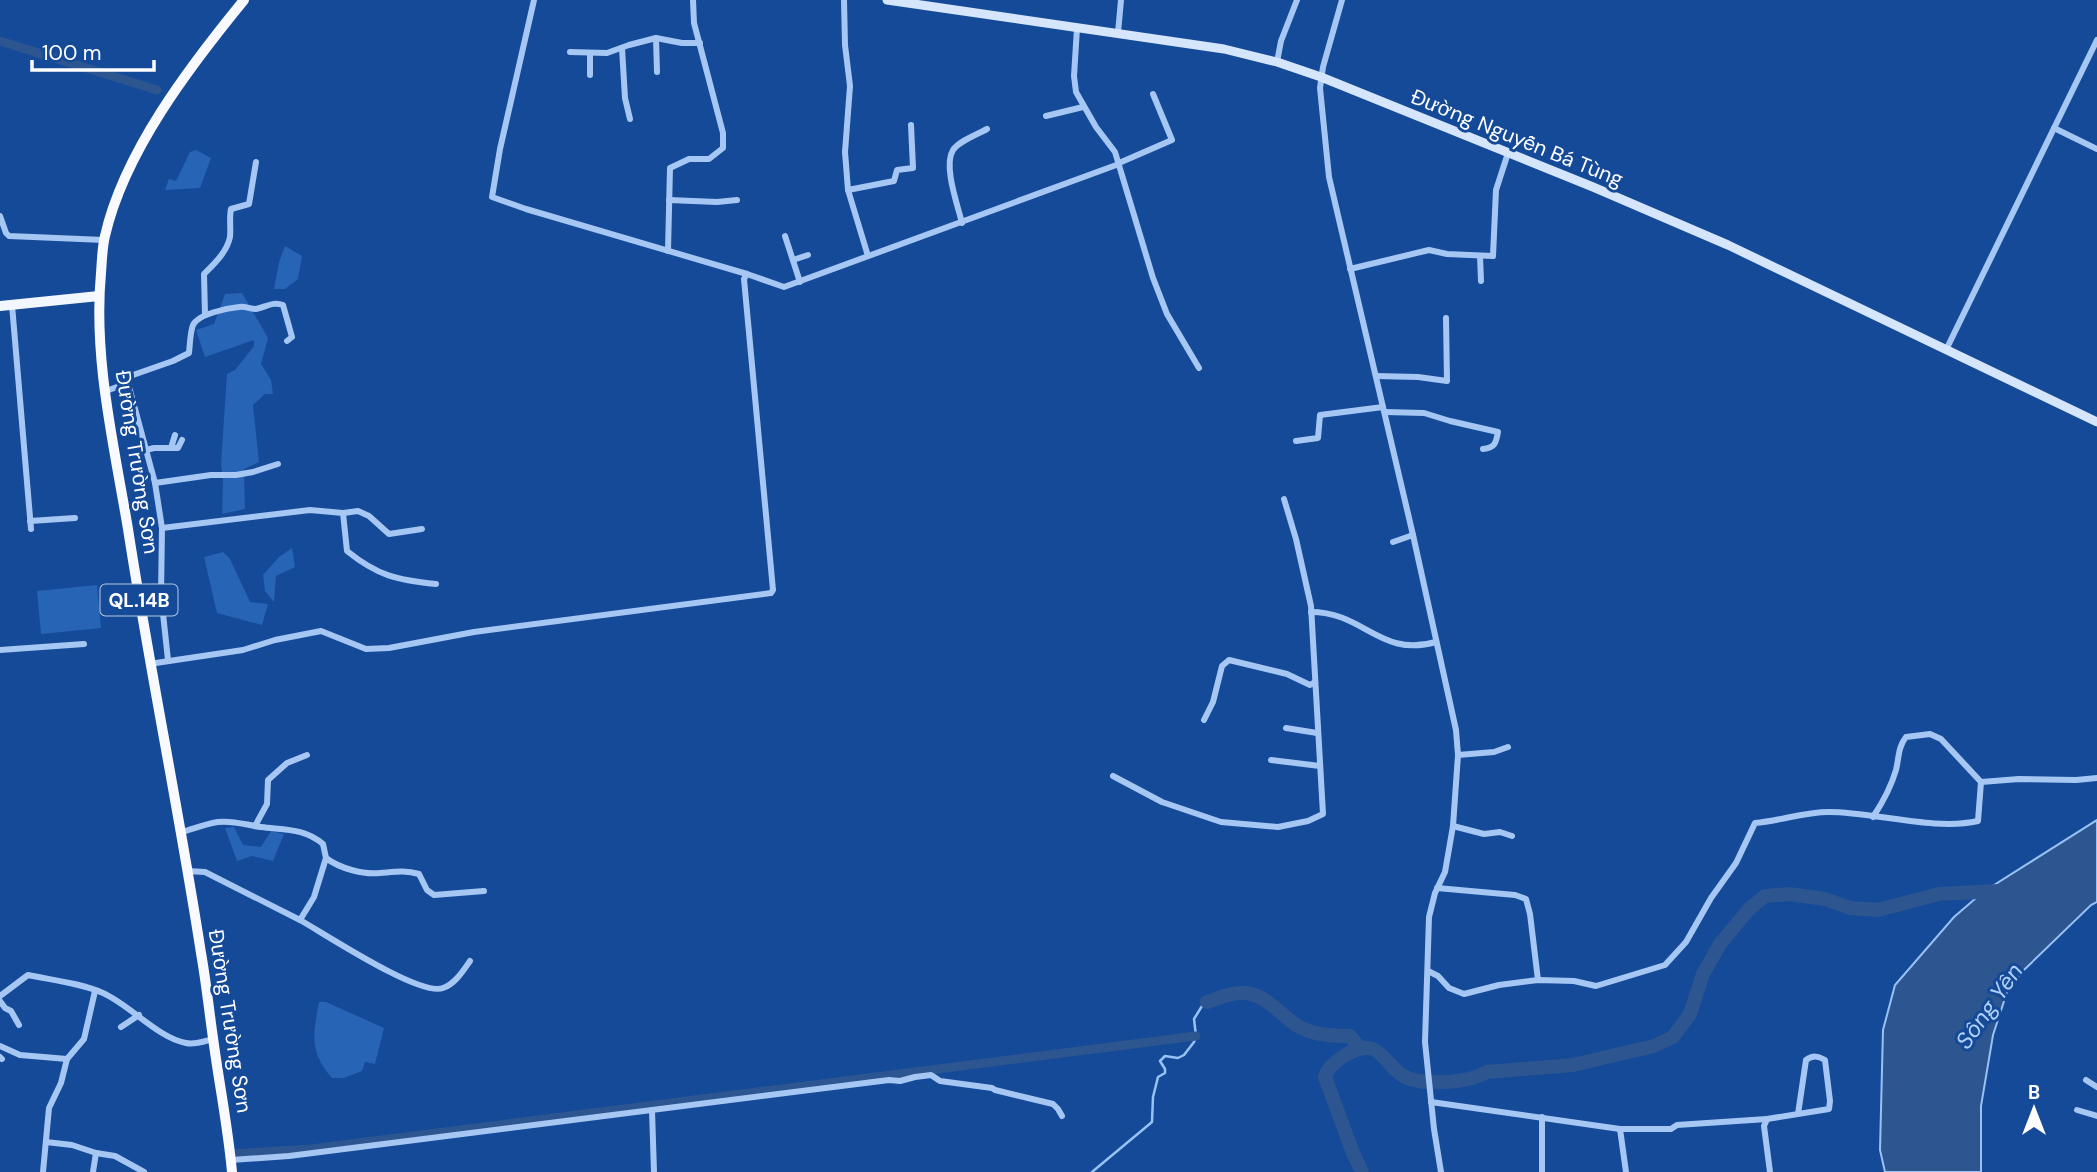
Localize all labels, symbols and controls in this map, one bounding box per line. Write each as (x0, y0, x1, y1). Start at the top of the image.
scale bar (32, 28, 154, 72)
text: 100 m (42, 39, 102, 67)
street label: Đường Nguyễn Bá Tùng (1407, 83, 1628, 194)
street label: Đường Trường Sơn (109, 368, 165, 556)
road number: QL.14B (100, 584, 178, 615)
street label: Đường Trường Sơn (202, 927, 258, 1115)
water label: Sông Yên (1949, 957, 2029, 1055)
north arrow (1999, 1074, 2069, 1144)
text: B (2028, 1080, 2040, 1105)

